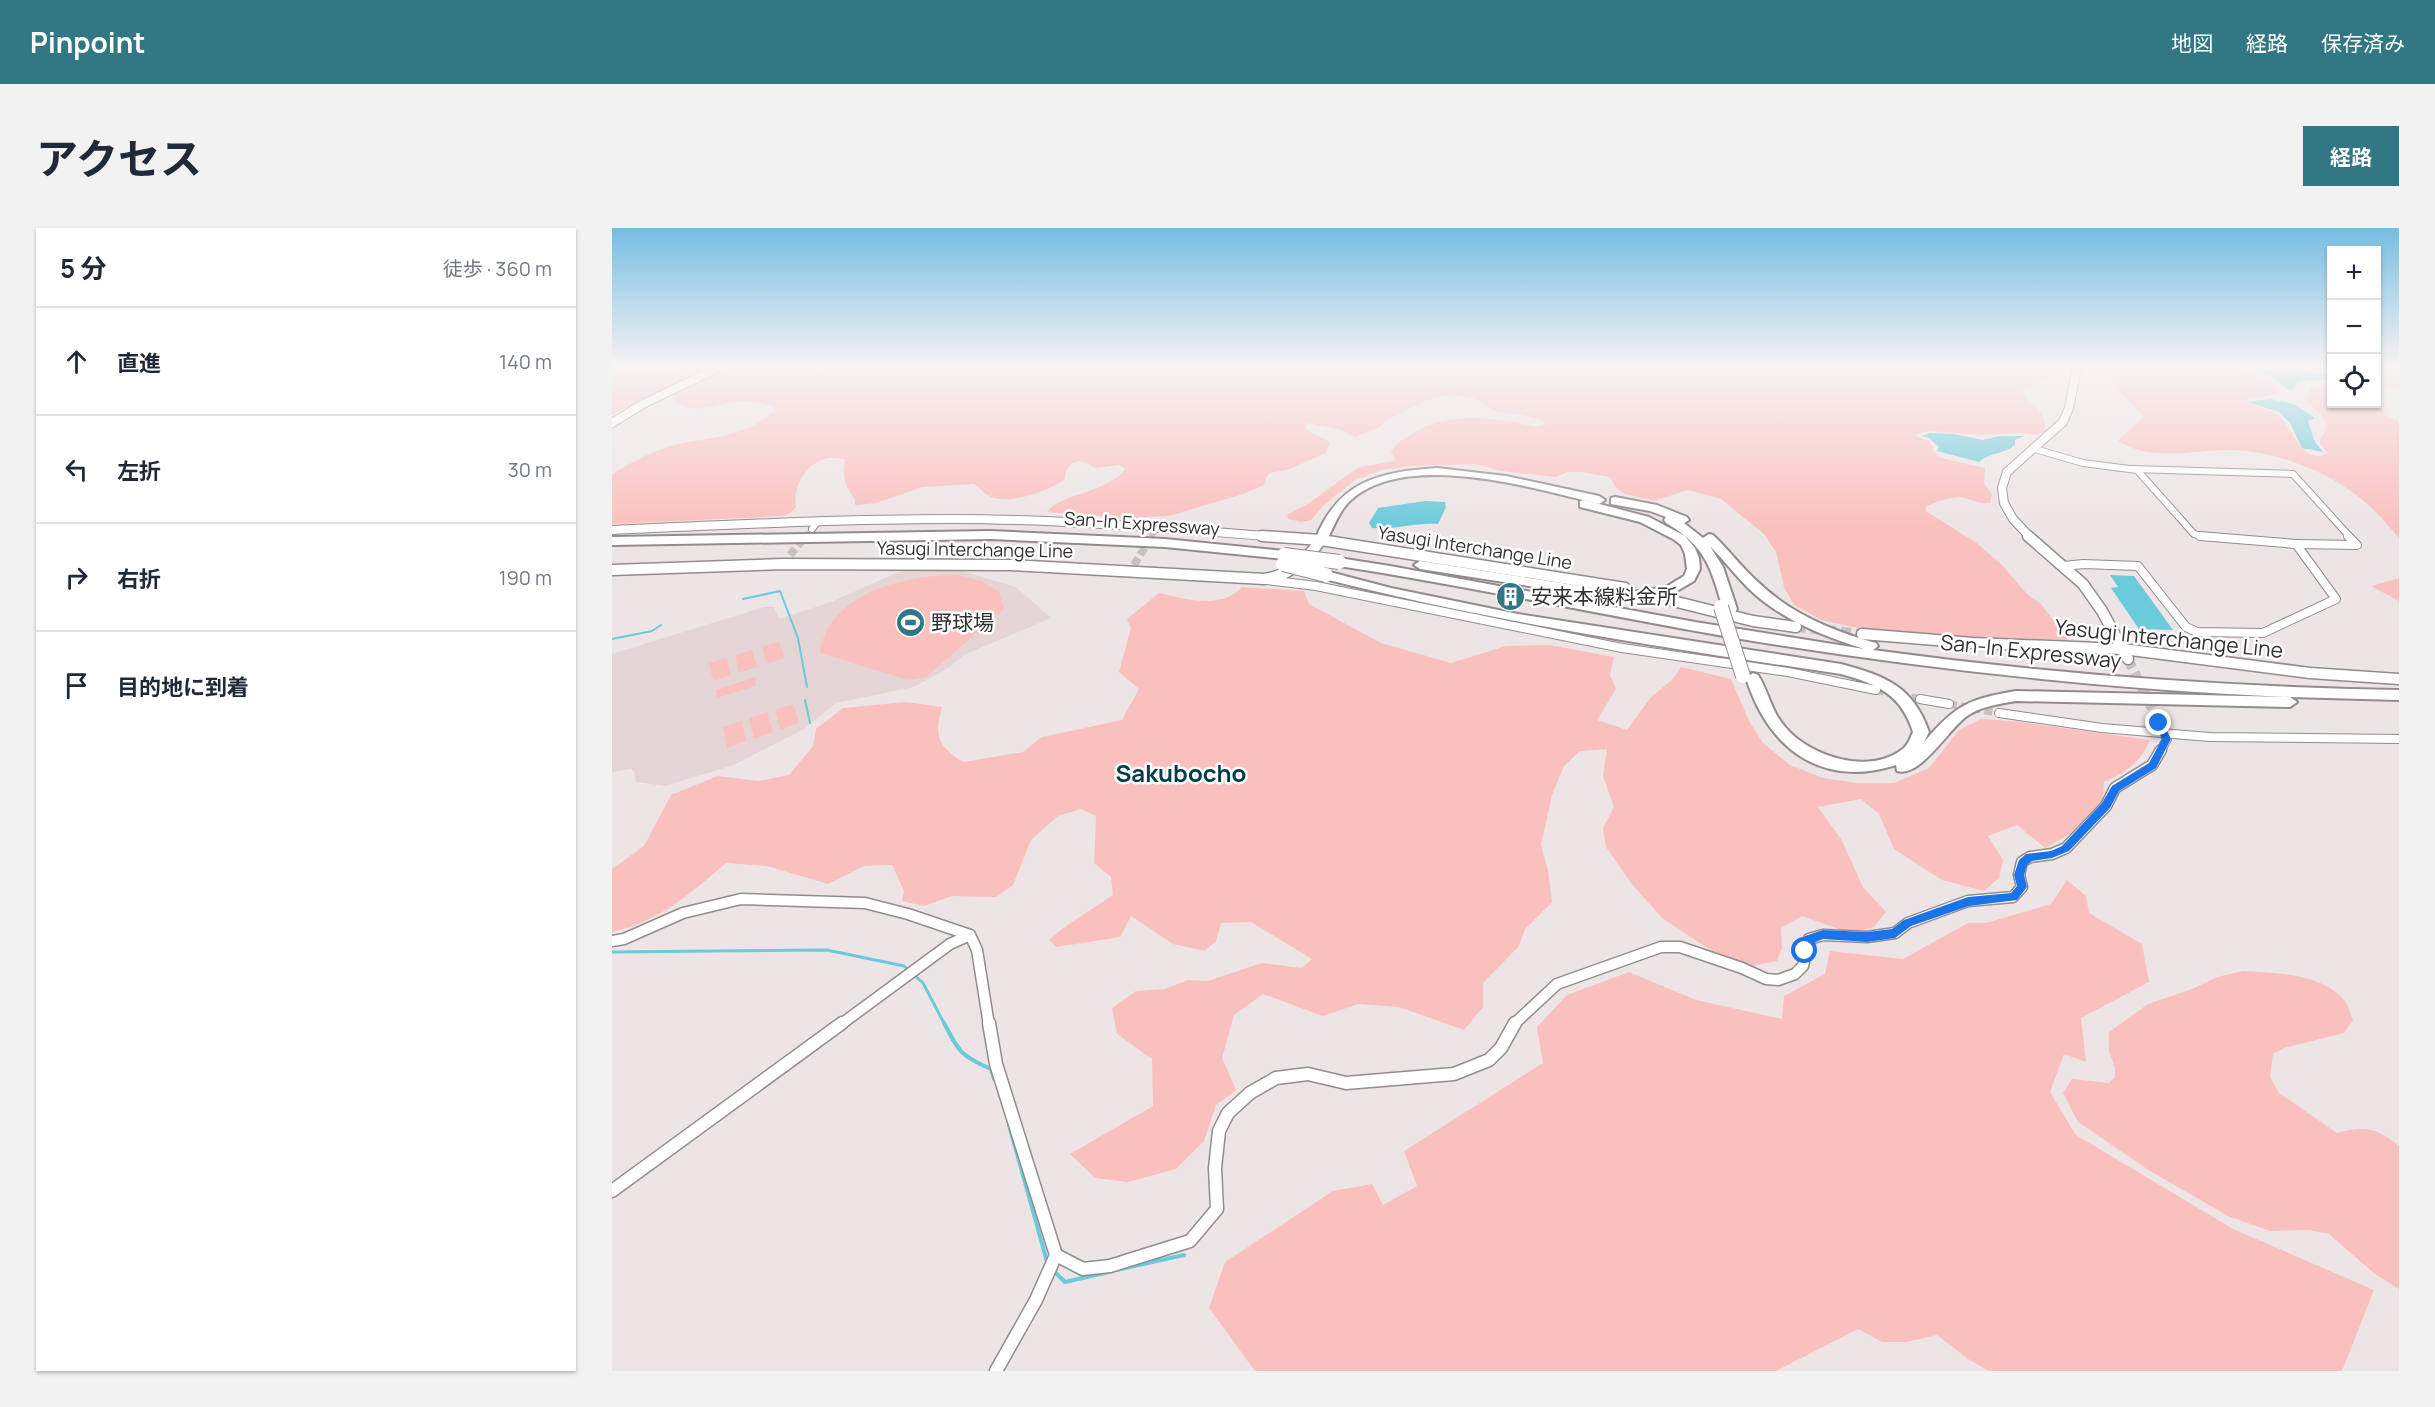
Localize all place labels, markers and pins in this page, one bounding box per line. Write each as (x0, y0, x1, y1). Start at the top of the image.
building icon: 安来本線料金所 (1494, 580, 1526, 612)
place label: 安来本線料金所 (1531, 582, 1678, 610)
sports icon: 野球場 (894, 606, 926, 638)
place label: 野球場 (931, 608, 994, 636)

